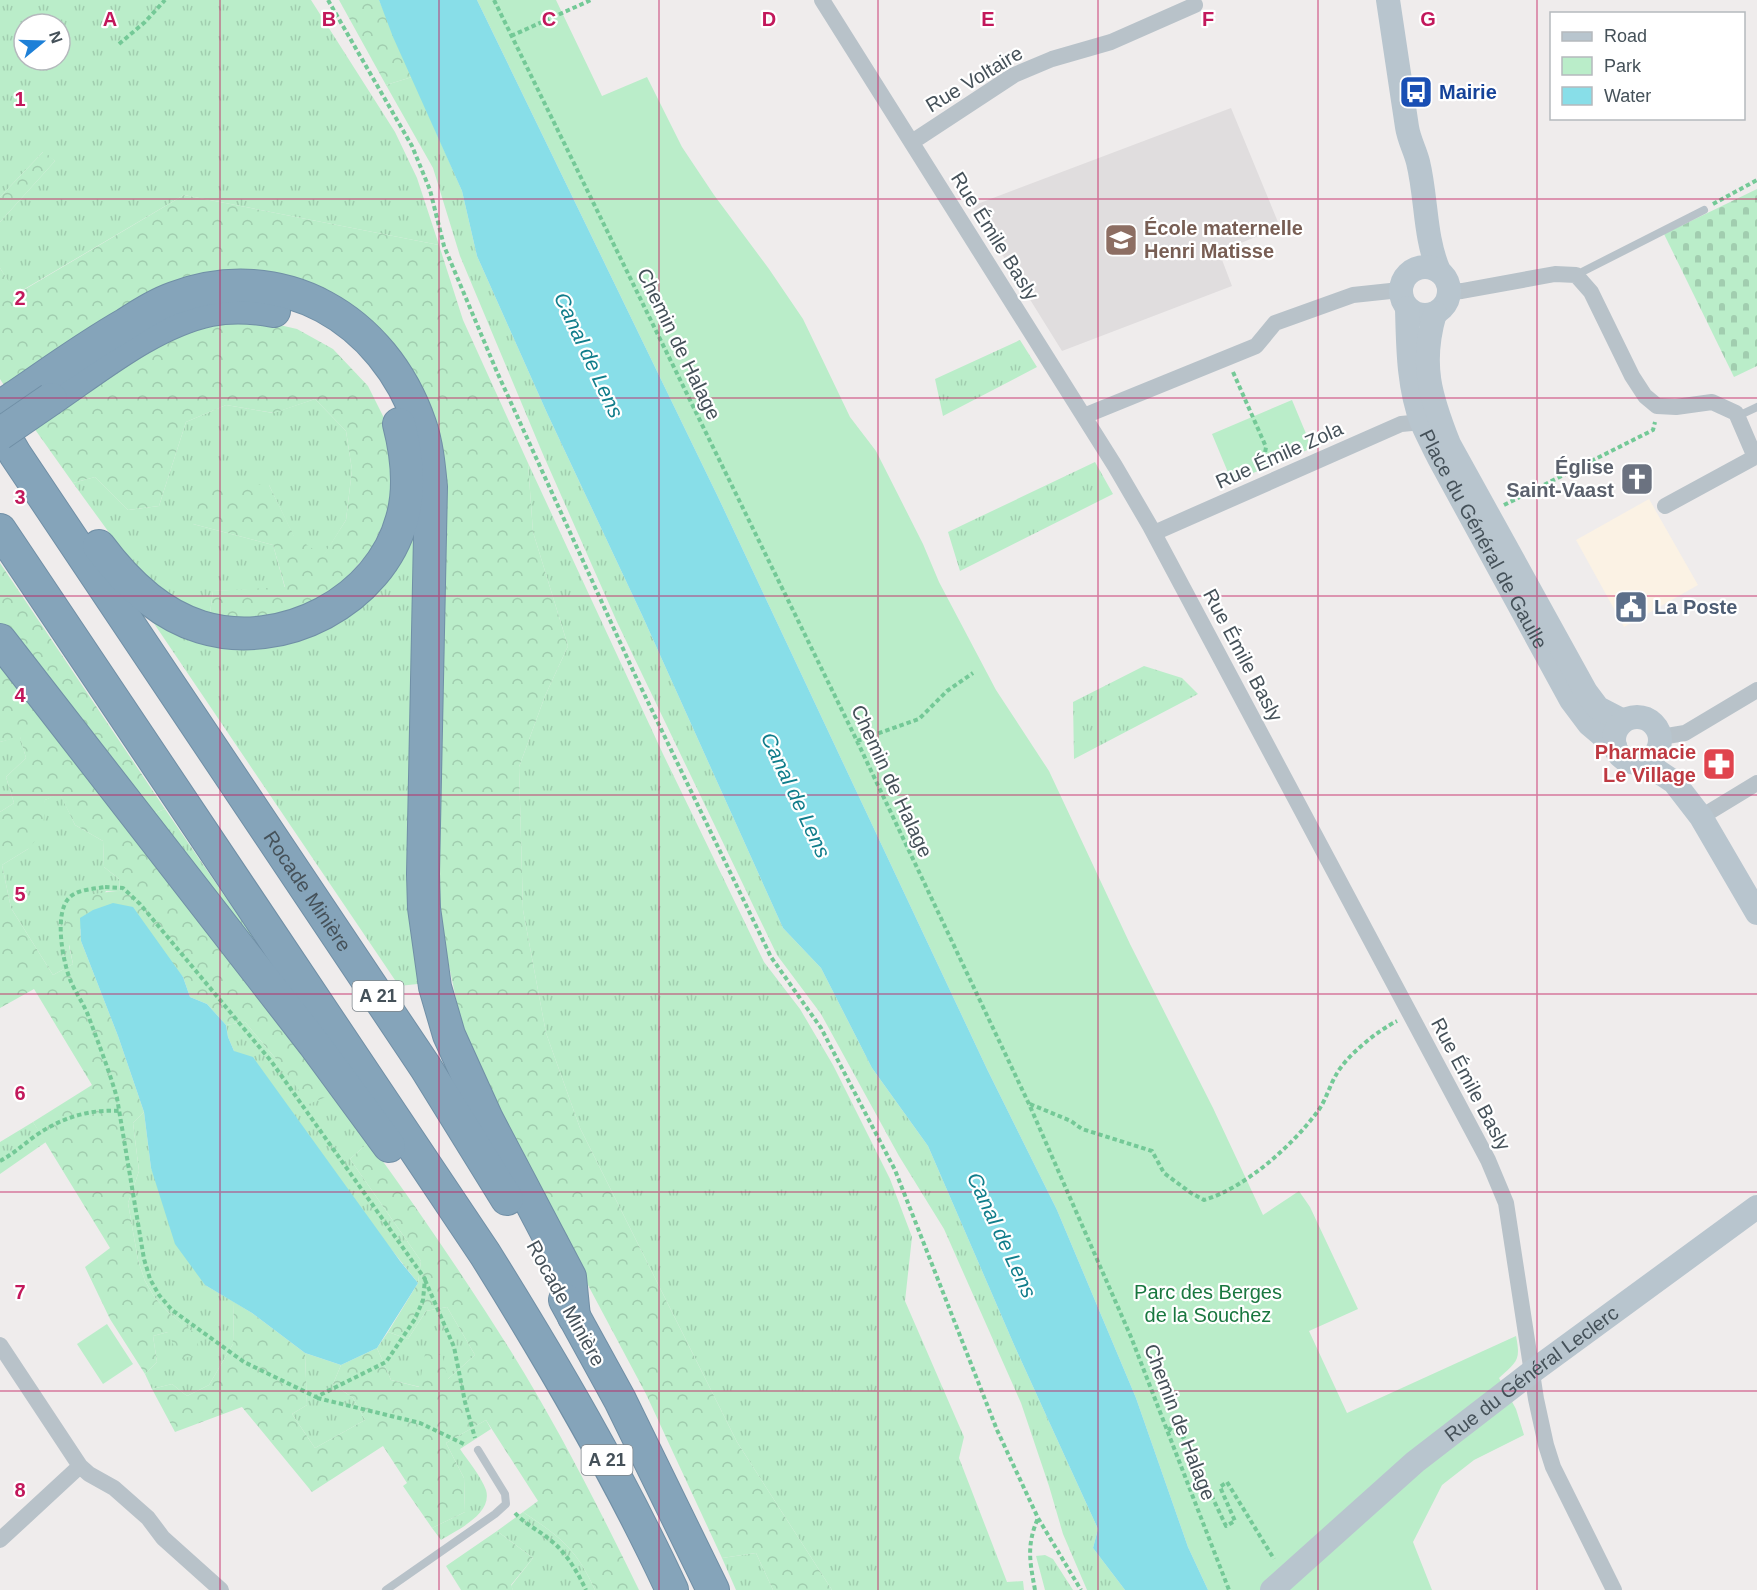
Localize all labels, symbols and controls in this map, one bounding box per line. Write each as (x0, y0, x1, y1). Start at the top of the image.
text: A (103, 8, 117, 30)
text: B (322, 8, 336, 30)
text: C (542, 8, 556, 30)
text: D (762, 8, 776, 30)
text: E (981, 8, 995, 30)
text: F (1202, 8, 1214, 30)
text: G (1420, 8, 1436, 30)
north arrow (12, 12, 72, 72)
legend (1550, 12, 1745, 120)
text: Road (1604, 26, 1647, 46)
text: N (46, 29, 66, 46)
street label: Rue Voltaire (922, 42, 1026, 116)
text: Park (1604, 56, 1642, 76)
bus stop icon: Mairie (1398, 74, 1434, 110)
place label: Mairie (1439, 81, 1497, 103)
text: Water (1604, 86, 1651, 106)
text: 1 (14, 88, 26, 110)
street label: Rue Émile Basly (947, 168, 1043, 304)
place label: École maternelle Henri Matisse (1144, 217, 1303, 262)
school or university icon: École maternelle Henri Matisse (1103, 222, 1139, 258)
street label: Chemin de Halage (633, 265, 725, 423)
text: 2 (14, 287, 26, 309)
water label: Canal de Lens (550, 289, 628, 422)
street label: Rue Émile Zola (1212, 417, 1347, 493)
street label: Place du Général de Gaulle (1415, 426, 1552, 652)
place label: Église Saint-Vaast (1506, 456, 1614, 501)
church icon: Église Saint-Vaast (1619, 461, 1655, 497)
text: 3 (14, 486, 26, 508)
street label: Rue Émile Basly (1199, 585, 1287, 725)
public building icon: La Poste (1613, 589, 1649, 625)
place label: La Poste (1654, 596, 1737, 618)
text: 4 (14, 684, 26, 706)
street label: Chemin de Halage (847, 701, 937, 861)
water label: Canal de Lens (757, 729, 835, 862)
place label: Pharmacie Le Village (1595, 741, 1696, 786)
pharmacy icon: Pharmacie Le Village (1701, 746, 1737, 782)
street label: Rocade Minière (259, 827, 356, 955)
text: 5 (14, 883, 26, 905)
road number: A 21 (352, 981, 404, 1011)
street label: Rue Émile Basly (1427, 1014, 1515, 1154)
text: 6 (14, 1082, 26, 1104)
water label: Canal de Lens (963, 1169, 1041, 1302)
street label: Rocade Minière (522, 1236, 610, 1370)
text: 7 (14, 1281, 26, 1303)
park label: Parc des Berges de la Souchez (1134, 1281, 1282, 1326)
street label: Rue du Général Leclerc (1440, 1301, 1622, 1446)
street label: Chemin de Halage (1140, 1341, 1220, 1503)
road number: A 21 (582, 1445, 632, 1475)
text: 8 (14, 1479, 26, 1501)

